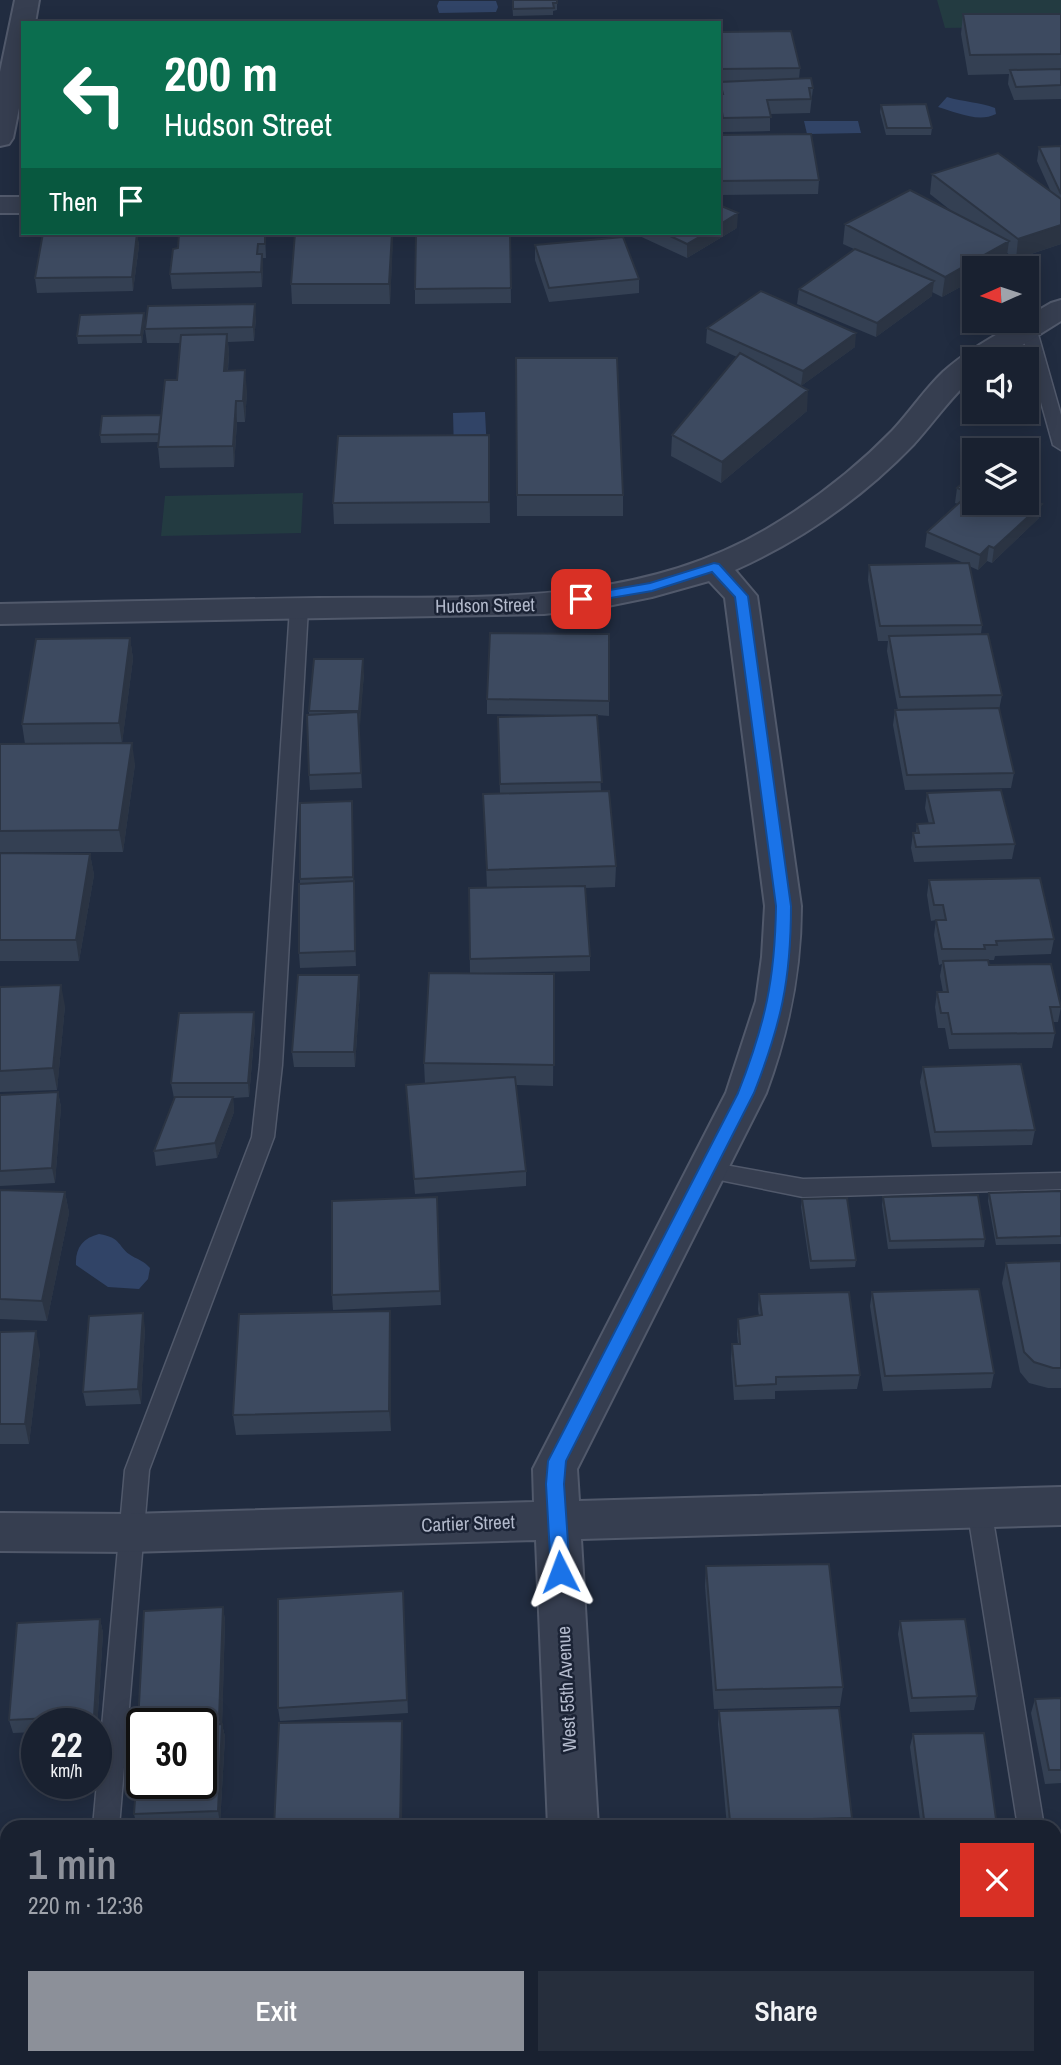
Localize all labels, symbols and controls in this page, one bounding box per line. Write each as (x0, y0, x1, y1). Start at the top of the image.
text: 200 m (164, 40, 278, 106)
icon: left (49, 49, 140, 140)
text: Hudson Street (164, 103, 332, 146)
icon: arrive (112, 182, 150, 220)
text: Then (49, 184, 98, 219)
north arrow (962, 256, 1040, 332)
map controls (962, 256, 1039, 515)
button: sound (962, 347, 1039, 424)
button: layers (962, 438, 1039, 515)
pin (551, 569, 611, 629)
icon: arrive (562, 580, 600, 618)
street label: Hudson Street (435, 591, 536, 619)
street label: Cartier Street (421, 1508, 516, 1538)
position arrow (523, 1535, 597, 1609)
street label: West 55th Avenue (550, 1625, 582, 1753)
speed limit sign: 30 (126, 1708, 217, 1799)
text: 22 (51, 1721, 82, 1768)
text: km/h (51, 1758, 83, 1783)
text: 1 min (28, 1836, 117, 1892)
button: close (960, 1843, 1034, 1917)
text: 220 m · 12:36 (28, 1890, 143, 1921)
button: Exit (28, 1971, 524, 2051)
button: Share (538, 1971, 1034, 2051)

